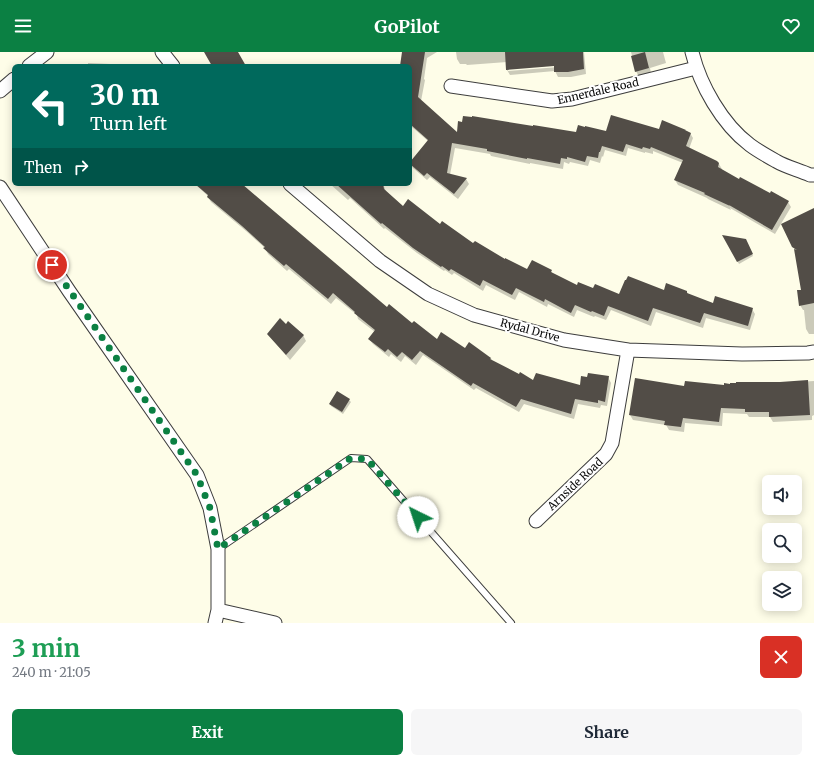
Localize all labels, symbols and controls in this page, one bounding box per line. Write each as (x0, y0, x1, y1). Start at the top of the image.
icon: menu (12, 15, 34, 37)
text: GoPilot (374, 15, 440, 38)
icon: heart (780, 15, 802, 37)
street label: Ennerdale Road (556, 75, 640, 107)
text: 30 m (90, 77, 159, 113)
icon: left (24, 80, 76, 132)
text: Turn left (90, 112, 167, 135)
icon: right (70, 156, 92, 178)
text: Then (24, 158, 62, 177)
pin (35, 248, 69, 282)
icon: arrive (41, 254, 63, 276)
street label: Rydal Drive (499, 315, 562, 345)
street label: Arnside Road (544, 455, 606, 514)
map controls (762, 475, 802, 611)
button: sound (762, 475, 802, 515)
position arrow (397, 496, 439, 538)
button: search (762, 523, 802, 563)
button: layers (762, 571, 802, 611)
text: 3 min (12, 633, 80, 664)
button: close (760, 636, 802, 678)
text: 240 m · 21:05 (12, 664, 91, 681)
button: Exit (12, 709, 403, 755)
button: Share (411, 709, 802, 755)

